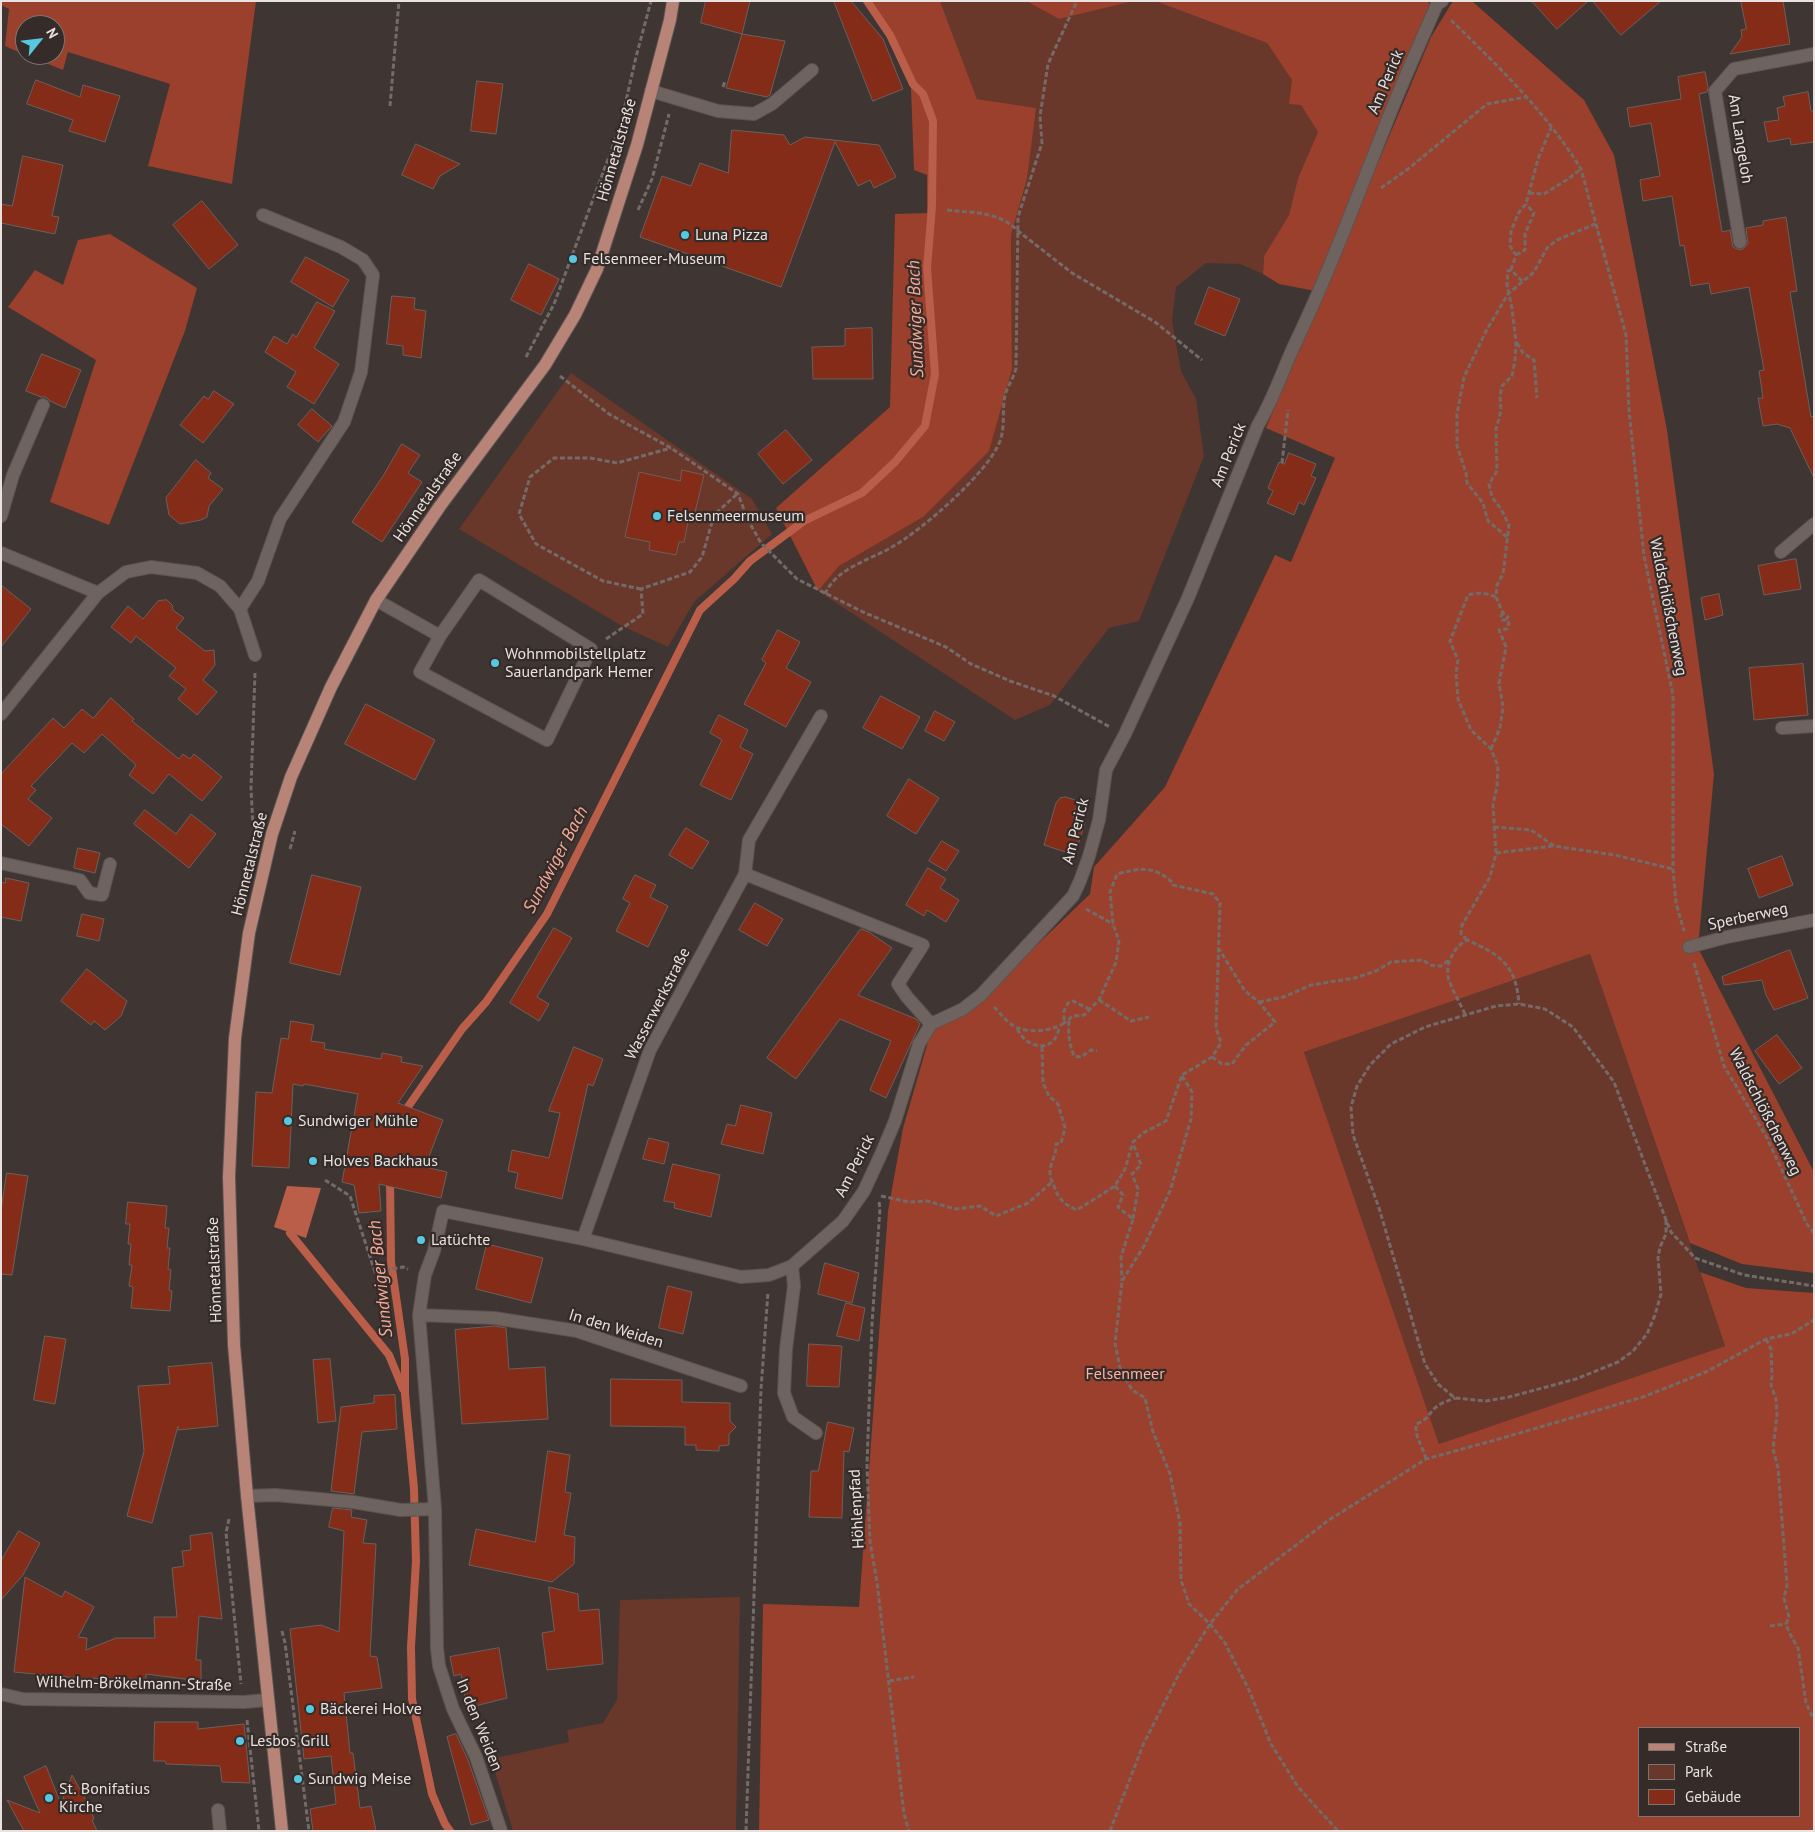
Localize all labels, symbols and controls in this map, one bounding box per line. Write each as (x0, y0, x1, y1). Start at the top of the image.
north arrow (15, 15, 65, 65)
text: N (42, 25, 62, 42)
street label: Am Perick (1364, 47, 1408, 117)
street label: Am Langeloh (1723, 93, 1757, 185)
street label: Hönnetalstraße (593, 96, 641, 204)
place label: Luna Pizza (695, 225, 768, 245)
marker: Luna Pizza (679, 229, 691, 241)
place label: Felsenmeer-Museum (583, 249, 726, 269)
marker: Felsenmeer-Museum (567, 253, 579, 265)
water label: Sundwiger Bach (903, 260, 929, 378)
street label: Am Perick (1207, 420, 1251, 490)
street label: Hönnetalstraße (390, 448, 466, 546)
place label: Felsenmeermuseum (667, 506, 804, 526)
marker: Felsenmeermuseum (651, 510, 663, 522)
street label: Waldschlößchenweg (1645, 536, 1691, 678)
place label: Wohnmobilstellplatz Sauerlandpark Hemer (505, 644, 653, 682)
marker: Wohnmobilstellplatz Sauerlandpark Hemer (489, 657, 501, 669)
street label: Am Perick (1058, 796, 1094, 866)
water label: Sundwiger Bach (519, 803, 593, 917)
street label: Hönnetalstraße (228, 810, 272, 918)
street label: Sperberweg (1706, 899, 1790, 935)
street label: Wasserwerkstraße (621, 945, 695, 1063)
street label: Waldschlößchenweg (1725, 1045, 1805, 1179)
place label: Sundwiger Mühle (298, 1111, 418, 1131)
marker: Sundwiger Mühle (282, 1115, 294, 1127)
street label: Am Perick (831, 1131, 879, 1201)
place label: Holves Backhaus (323, 1151, 438, 1171)
marker: Holves Backhaus (307, 1155, 319, 1167)
street label: Hönnetalstraße (204, 1217, 226, 1323)
water label: Sundwiger Bach (364, 1219, 398, 1339)
place label: Latüchte (431, 1230, 490, 1250)
marker: Latüchte (415, 1234, 427, 1246)
street label: In den Weiden (566, 1306, 666, 1352)
park label: Felsenmeer (1085, 1364, 1165, 1384)
street label: Höhlenpfad (845, 1469, 869, 1549)
street label: Wilhelm-Brökelmann-Straße (36, 1673, 232, 1695)
street label: In den Weiden (452, 1676, 506, 1774)
place label: Bäckerei Holve (320, 1699, 422, 1719)
marker: Bäckerei Holve (304, 1703, 316, 1715)
legend (1638, 1727, 1800, 1817)
place label: Lesbos Grill (250, 1731, 329, 1751)
marker: Lesbos Grill (234, 1735, 246, 1747)
text: Straße (1685, 1737, 1727, 1756)
text: Park (1685, 1762, 1713, 1781)
place label: Sundwig Meise (308, 1769, 411, 1789)
marker: Sundwig Meise (292, 1773, 304, 1785)
place label: St. Bonifatius Kirche (59, 1779, 150, 1817)
text: Gebäude (1685, 1787, 1741, 1806)
marker: St. Bonifatius Kirche (43, 1792, 55, 1804)

